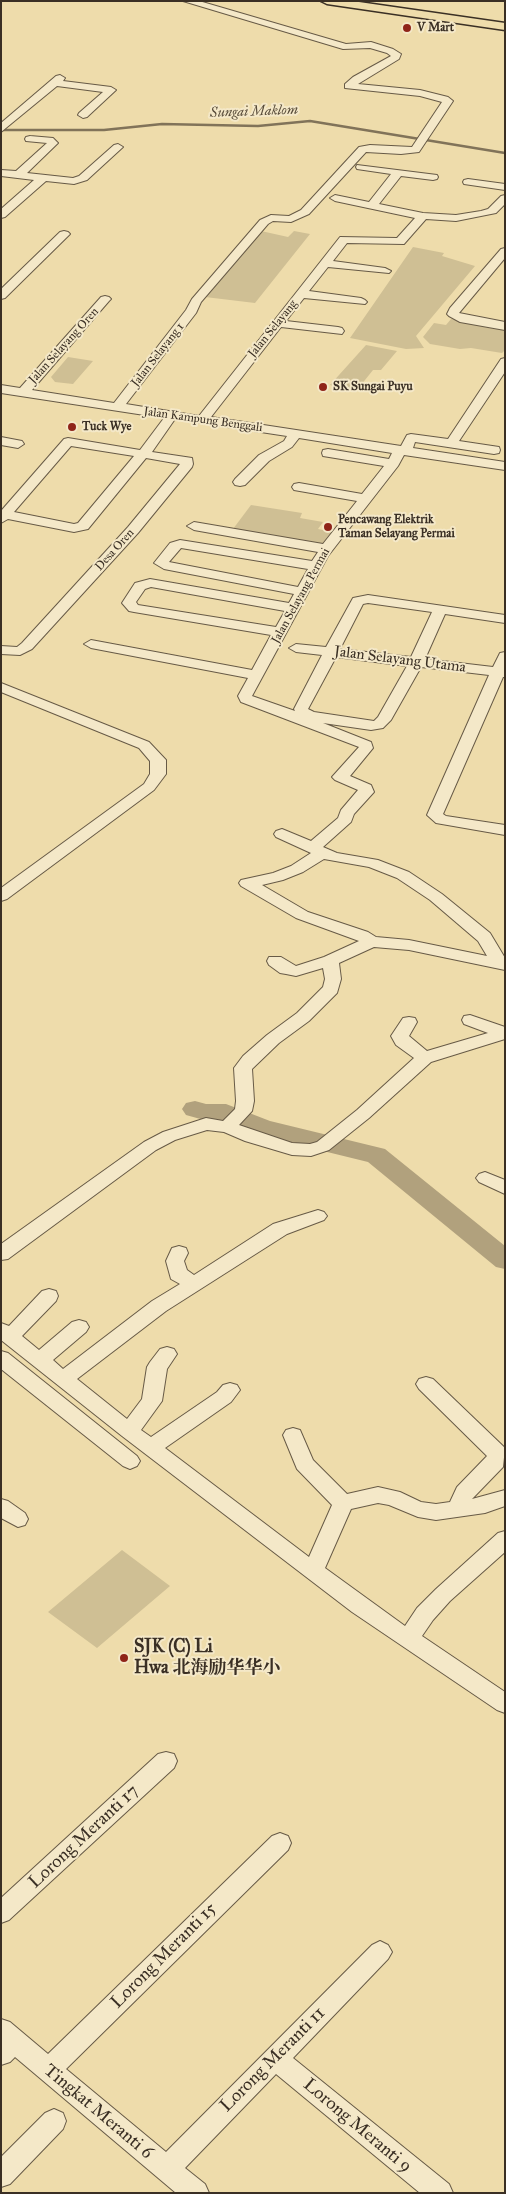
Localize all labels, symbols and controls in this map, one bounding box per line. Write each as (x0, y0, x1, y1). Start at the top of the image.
place label: V Mart (417, 21, 454, 35)
marker: V Mart (401, 22, 413, 34)
water label: Sungai Maklom (210, 102, 298, 122)
street label: Jalan Selayang (245, 297, 301, 361)
street label: Jalan Selayang Oren (26, 305, 102, 387)
street label: Jalan Selayang 1 (129, 320, 187, 390)
place label: SK Sungai Puyu (333, 380, 413, 394)
marker: SK Sungai Puyu (317, 381, 329, 393)
street label: Jalan Kampung Benggali (143, 405, 263, 435)
place label: Tuck Wye (82, 420, 131, 434)
marker: Tuck Wye (66, 421, 78, 433)
place label: Pencawang Elektrik Taman Selayang Permai (338, 513, 455, 541)
marker: Pencawang Elektrik Taman Selayang Permai (322, 521, 334, 533)
street label: Desa Oren (92, 526, 138, 574)
street label: Jalan Selayang Permai (269, 546, 333, 646)
street label: Jalan Selayang Utama (333, 643, 467, 677)
place label: SJK (C) Li Hwa 北海励华华小 (134, 1637, 280, 1680)
marker: SJK (C) Li Hwa 北海励华华小 (118, 1652, 130, 1664)
street label: Lorong Meranti 17 (25, 1781, 143, 1893)
street label: Lorong Meranti 15 (107, 1899, 221, 2013)
street label: Lorong Meranti 11 (216, 2003, 330, 2117)
street label: Tingkat Meranti 6 (39, 2060, 157, 2164)
street label: Lorong Meranti 9 (298, 2074, 416, 2178)

